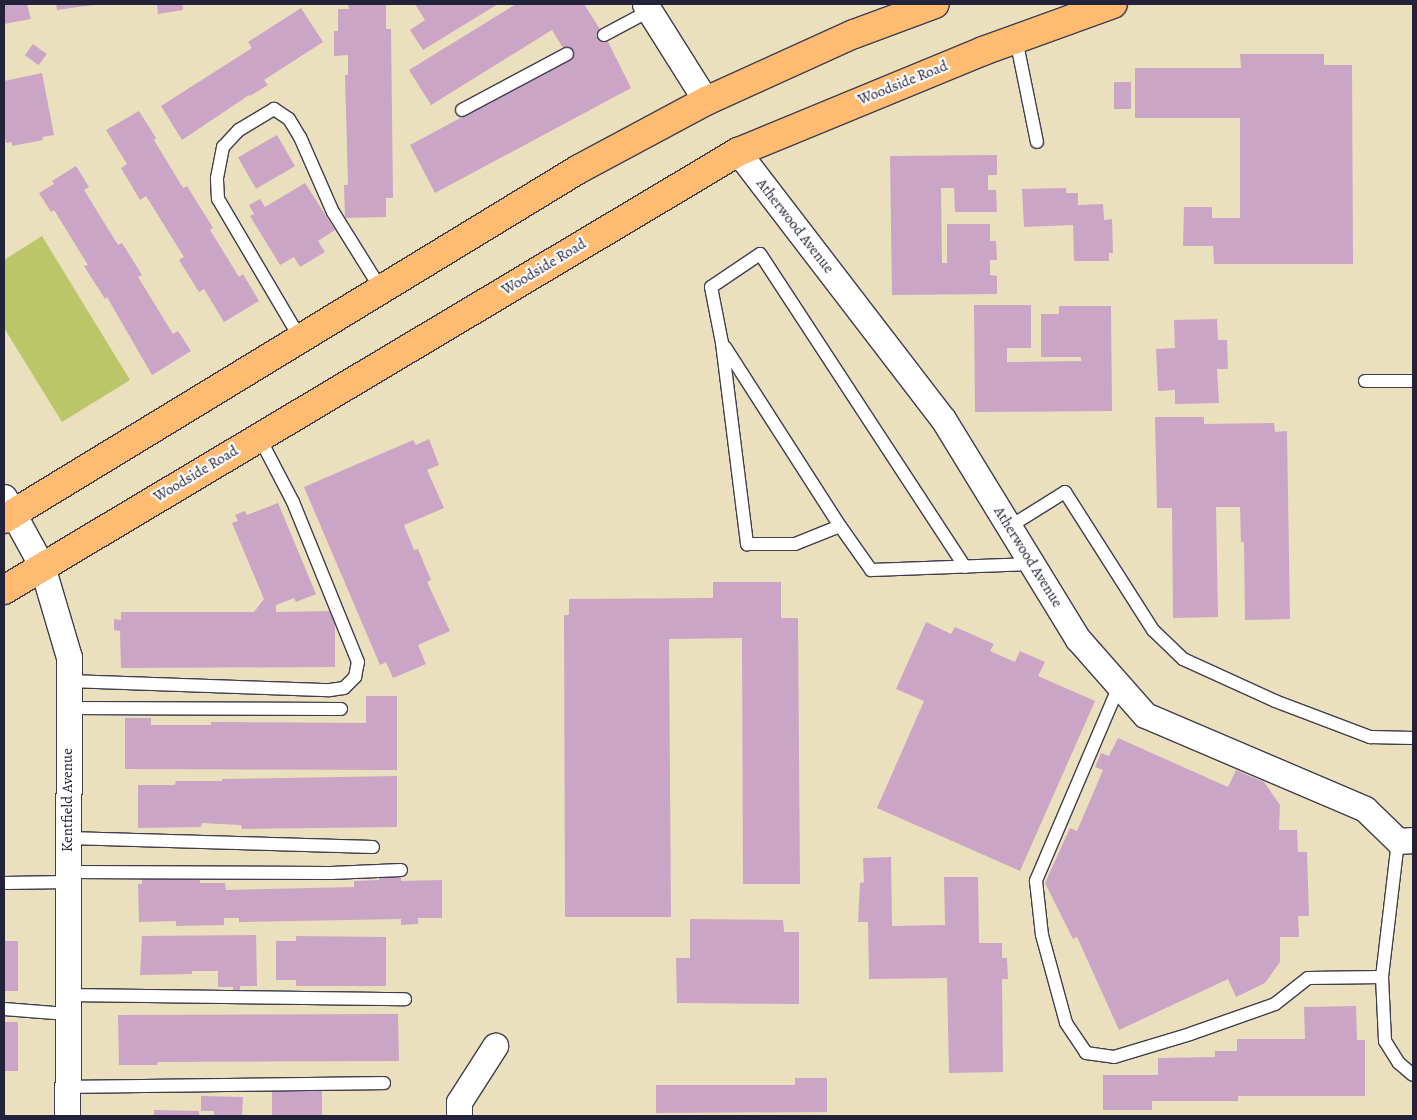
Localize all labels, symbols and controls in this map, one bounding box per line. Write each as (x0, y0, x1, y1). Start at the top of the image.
street label: Woodside Road (856, 57, 950, 109)
street label: Atherwood Avenue (752, 175, 838, 277)
street label: Woodside Road (499, 235, 589, 299)
street label: Woodside Road (151, 442, 241, 506)
street label: Atherwood Avenue (990, 503, 1066, 611)
street label: Kentfield Avenue (59, 748, 77, 852)

